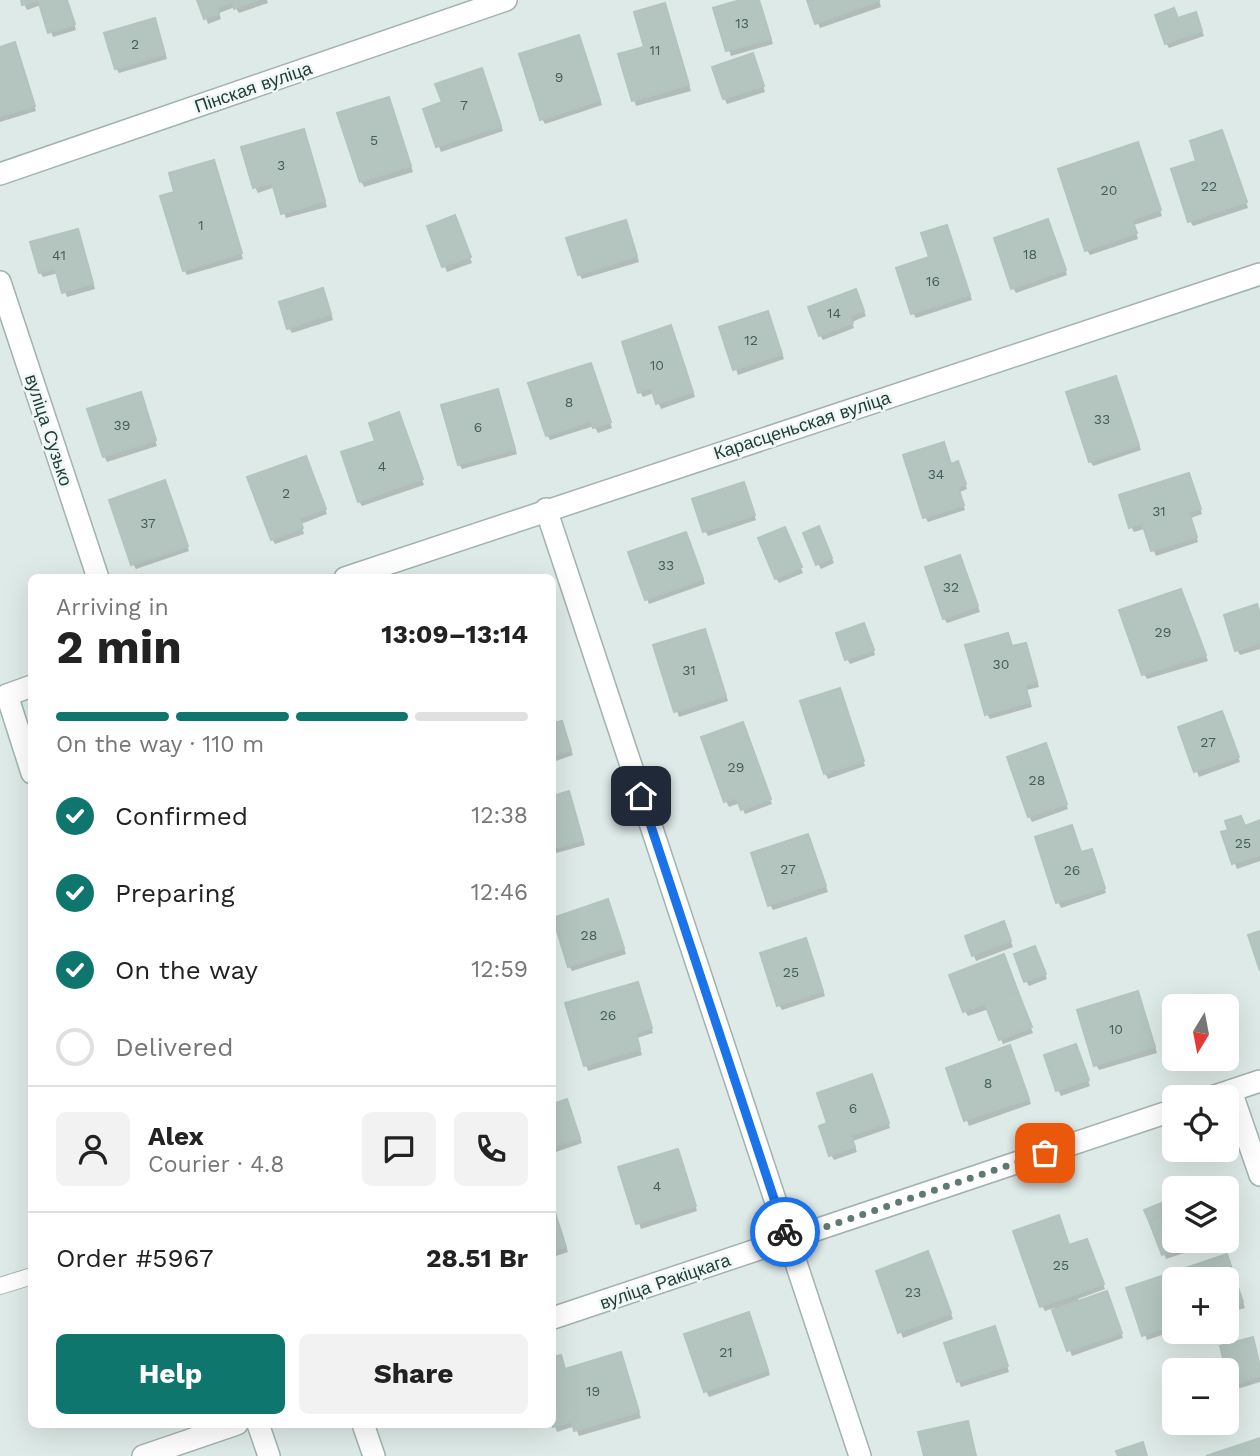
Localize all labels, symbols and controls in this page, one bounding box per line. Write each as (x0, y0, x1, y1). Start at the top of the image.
house number: 13 (735, 15, 749, 31)
house number: 2 (131, 36, 139, 52)
house number: 11 (650, 42, 660, 58)
street label: Пінская вуліца (192, 57, 315, 117)
house number: 9 (555, 69, 563, 85)
house number: 7 (460, 97, 468, 113)
house number: 5 (370, 132, 378, 148)
house number: 3 (277, 157, 285, 173)
house number: 22 (1201, 178, 1217, 194)
house number: 20 (1101, 182, 1117, 198)
house number: 1 (198, 217, 204, 233)
house number: 18 (1023, 246, 1037, 262)
house number: 41 (52, 247, 66, 263)
house number: 16 (926, 273, 940, 289)
house number: 14 (827, 305, 841, 321)
house number: 12 (744, 332, 758, 348)
house number: 10 (650, 357, 664, 373)
street label: вуліца Сузько (21, 371, 77, 489)
street label: Карасценьская вуліца (711, 386, 894, 464)
house number: 8 (565, 394, 573, 410)
house number: 33 (1094, 411, 1110, 427)
house number: 39 (114, 417, 130, 433)
house number: 6 (474, 419, 482, 435)
house number: 4 (378, 458, 386, 474)
house number: 34 (928, 466, 944, 482)
house number: 2 (282, 485, 290, 501)
house number: 31 (1152, 503, 1166, 519)
house number: 37 (140, 515, 156, 531)
house number: 33 (658, 557, 674, 573)
house number: 32 (943, 579, 959, 595)
text: Arriving in (56, 594, 169, 621)
text: 13:09–13:14 (381, 619, 528, 649)
text: 2 min (56, 620, 182, 674)
house number: 29 (1155, 624, 1171, 640)
house number: 30 (993, 656, 1009, 672)
house number: 31 (682, 662, 696, 678)
text: On the way · 110 m (56, 731, 264, 758)
house number: 27 (1200, 734, 1216, 750)
house number: 29 (728, 759, 744, 775)
pin (611, 766, 671, 826)
house number: 28 (1029, 772, 1045, 788)
icon: home (622, 777, 660, 815)
icon: check (56, 797, 94, 835)
text: Confirmed (115, 801, 248, 831)
text: 12:38 (471, 802, 528, 829)
house number: 25 (1235, 835, 1251, 851)
house number: 27 (780, 861, 796, 877)
house number: 26 (1064, 862, 1080, 878)
icon: check (56, 874, 94, 912)
text: Preparing (115, 878, 235, 908)
text: 12:46 (471, 879, 528, 906)
house number: 28 (581, 927, 597, 943)
icon: check (56, 951, 94, 989)
text: On the way (115, 955, 258, 985)
text: 12:59 (471, 956, 528, 983)
house number: 25 (783, 964, 799, 980)
north arrow (1162, 994, 1239, 1071)
map controls (1162, 994, 1239, 1435)
house number: 26 (600, 1007, 616, 1023)
house number: 10 (1109, 1021, 1123, 1037)
text: Delivered (115, 1032, 234, 1062)
house number: 8 (984, 1075, 992, 1091)
button: locate (1162, 1085, 1239, 1162)
house number: 6 (849, 1100, 857, 1116)
button: person (56, 1112, 130, 1186)
button: chat (362, 1112, 436, 1186)
button: phone (454, 1112, 528, 1186)
text: Alex (148, 1121, 204, 1151)
pin (1015, 1123, 1075, 1183)
icon: bag (1026, 1134, 1064, 1172)
text: Courier · 4.8 (148, 1151, 284, 1178)
button: layers (1162, 1176, 1239, 1253)
house number: 4 (653, 1178, 661, 1194)
courier (750, 1197, 820, 1267)
icon: bike (766, 1213, 804, 1251)
text: Order #5967 (56, 1243, 214, 1273)
text: 28.51 Br (426, 1243, 528, 1273)
street label: вуліца Ракіцкага (597, 1248, 734, 1313)
house number: 25 (1053, 1257, 1069, 1273)
button: + (1162, 1267, 1239, 1344)
house number: 23 (905, 1284, 921, 1300)
button: Help (56, 1334, 285, 1414)
button: Share (299, 1334, 528, 1414)
house number: 21 (719, 1344, 733, 1360)
button: − (1162, 1358, 1239, 1435)
house number: 19 (586, 1383, 600, 1399)

